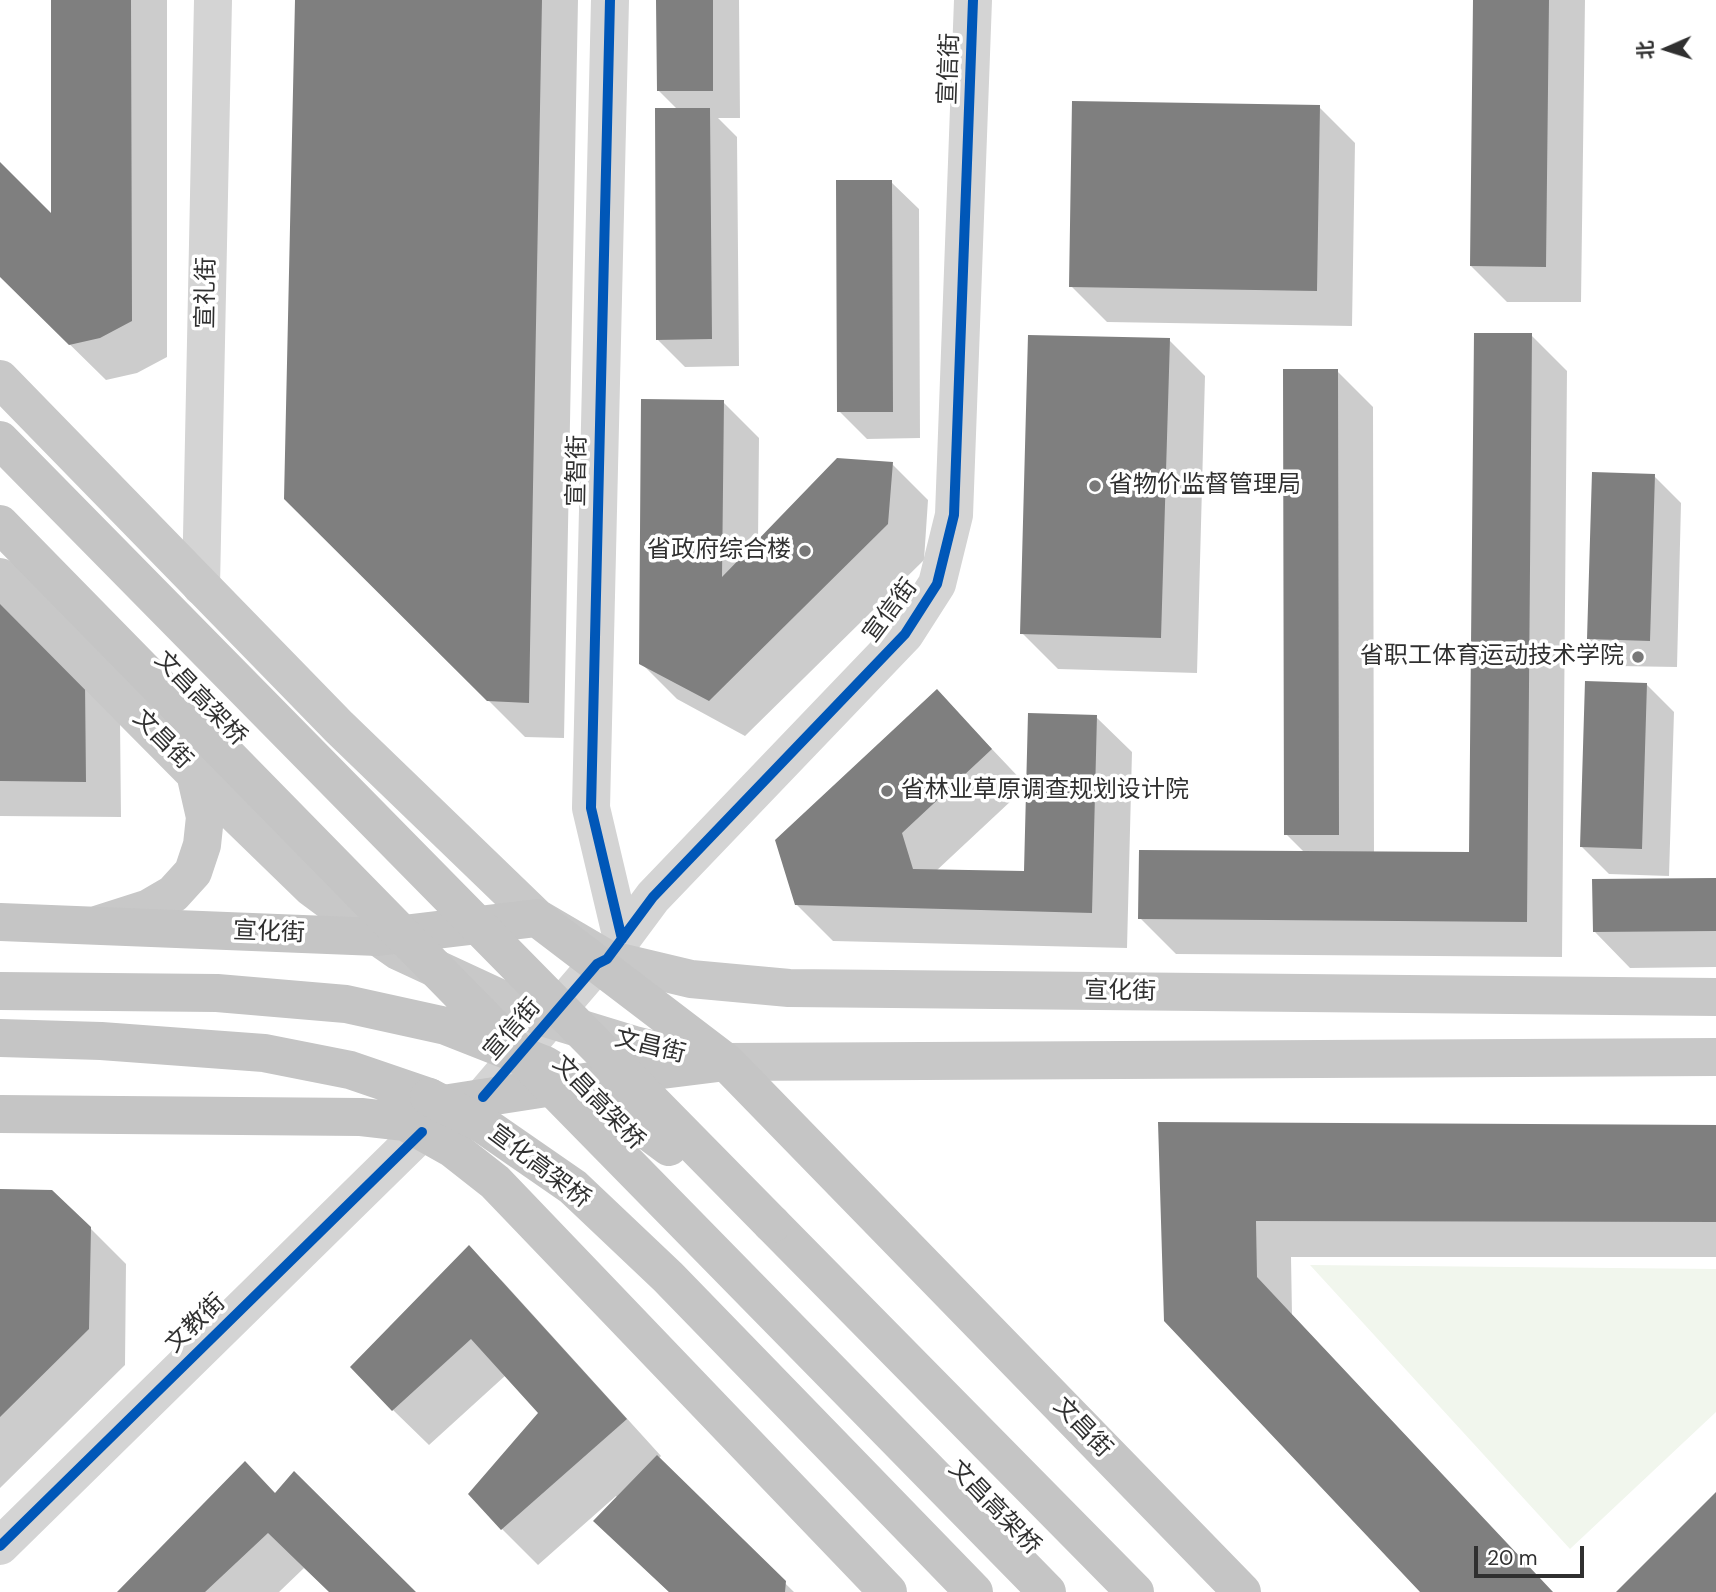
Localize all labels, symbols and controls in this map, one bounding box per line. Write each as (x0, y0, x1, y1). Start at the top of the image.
north arrow (1632, 14, 1702, 84)
street label: 宣信街 (934, 33, 966, 105)
text: 北 (1633, 40, 1659, 60)
street label: 宣礼街 (192, 257, 222, 329)
street label: 宣智街 (563, 435, 593, 507)
place label: 省物价监督管理局 (1109, 472, 1301, 500)
marker: 省物价监督管理局 (1087, 478, 1103, 494)
place label: 省政府综合楼 (647, 537, 791, 565)
marker: 省政府综合楼 (797, 543, 813, 559)
street label: 宣信街 (858, 574, 924, 648)
place label: 省职工体育运动技术学院 (1360, 643, 1624, 671)
street label: 文昌高架桥 (148, 646, 252, 752)
marker: 省职工体育运动技术学院 (1630, 649, 1646, 665)
street label: 文昌街 (126, 704, 198, 776)
place label: 省林业草原调查规划设计院 (901, 777, 1189, 805)
marker: 省林业草原调查规划设计院 (879, 783, 895, 799)
street label: 宣化街 (233, 917, 305, 949)
street label: 宣化街 (1084, 977, 1156, 1007)
street label: 宣信街 (479, 993, 547, 1067)
street label: 文昌街 (612, 1024, 688, 1070)
street label: 文昌高架桥 (546, 1050, 650, 1156)
street label: 宣化高架桥 (482, 1119, 596, 1215)
street label: 文教街 (160, 1289, 232, 1359)
street label: 文昌街 (1047, 1392, 1117, 1464)
street label: 文昌高架桥 (942, 1455, 1046, 1561)
scale bar (1478, 1532, 1588, 1576)
text: 20 m (1487, 1544, 1538, 1572)

